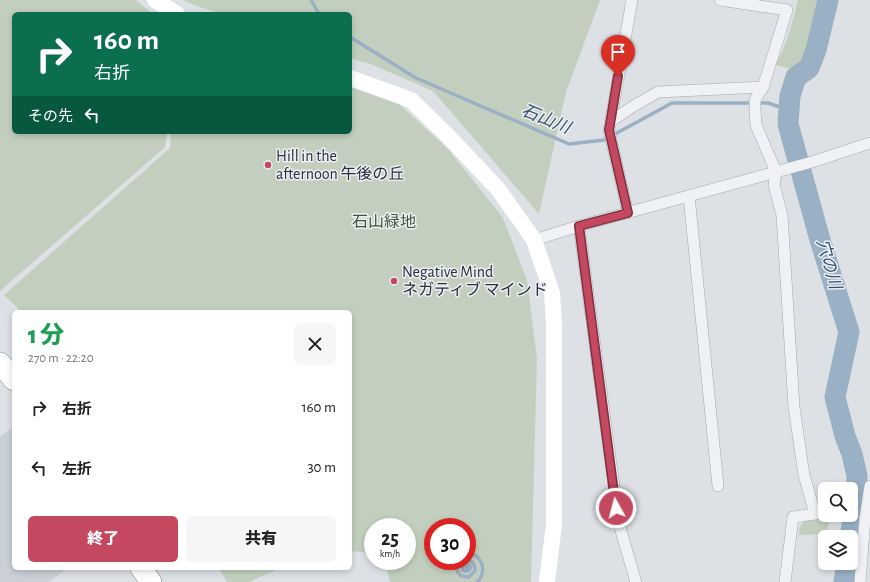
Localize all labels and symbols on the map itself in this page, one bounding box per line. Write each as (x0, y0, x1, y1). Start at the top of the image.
pin (601, 35, 635, 76)
water label: 石山川 (519, 102, 575, 137)
place label: Hill in the afternoon 午後の丘 (276, 148, 404, 182)
marker: Hill in the afternoon 午後の丘 (263, 160, 273, 170)
park label: 石山緑地 (352, 213, 416, 230)
water label: 穴の川 (814, 237, 846, 293)
place label: Negative Mind ネガティブ マインド (402, 264, 548, 298)
marker: Negative Mind ネガティブ マインド (389, 276, 399, 286)
position arrow (595, 487, 637, 529)
speed limit sign: 30 (424, 518, 476, 570)

